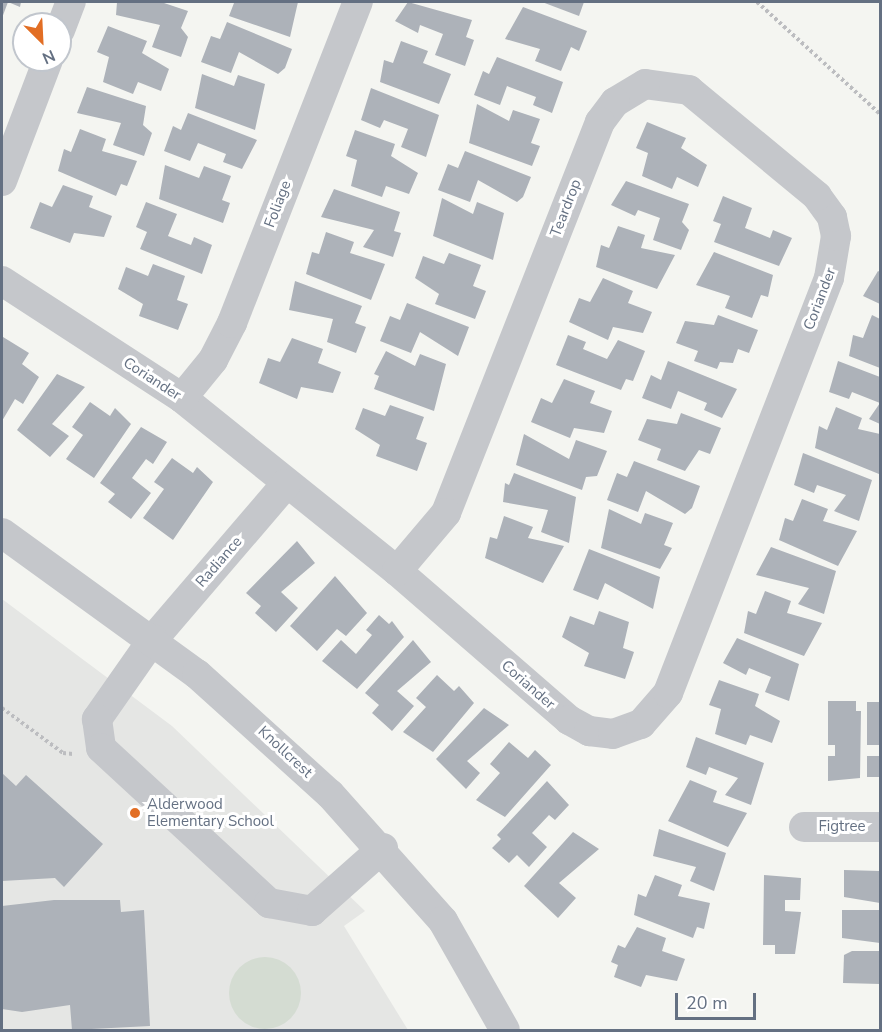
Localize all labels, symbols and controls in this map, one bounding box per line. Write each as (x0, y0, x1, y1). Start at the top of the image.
north arrow (12, 12, 72, 72)
text: N (39, 44, 58, 69)
street label: Teardrop (547, 177, 585, 239)
street label: Foliage (261, 178, 295, 230)
street label: Coriander (800, 265, 840, 333)
street label: Coriander (120, 354, 184, 404)
street label: Radiance (192, 533, 246, 591)
street label: Coriander (497, 657, 559, 713)
street label: Knollcrest (254, 722, 316, 782)
place label: Alderwood Elementary School (147, 795, 274, 830)
marker: Alderwood Elementary School (128, 806, 142, 820)
street label: Figtree (819, 818, 865, 836)
scale bar (678, 981, 759, 1019)
text: 20 m (686, 991, 728, 1015)

